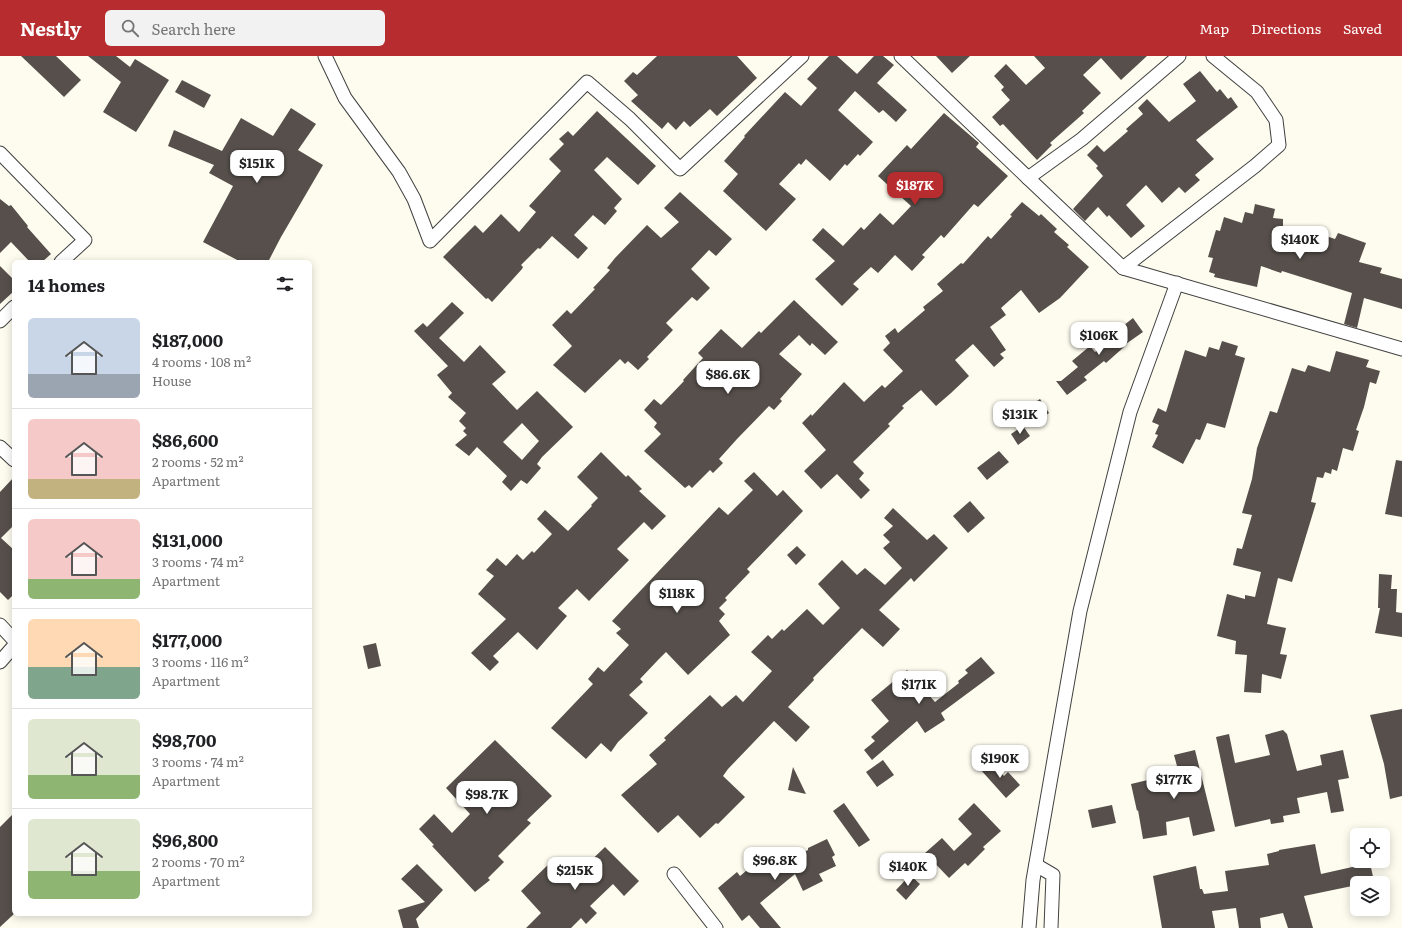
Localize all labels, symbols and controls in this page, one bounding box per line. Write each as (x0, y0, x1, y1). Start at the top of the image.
search box (105, 10, 385, 46)
text: Nestly (20, 14, 81, 42)
icon: search (119, 17, 141, 39)
text: Search here (151, 17, 236, 40)
text: Map (1199, 18, 1229, 38)
text: Directions (1251, 18, 1321, 38)
text: Saved (1343, 18, 1382, 38)
pin: $151K (229, 150, 285, 184)
text: $151K (239, 153, 275, 172)
pin: $187K (887, 172, 943, 206)
text: $187K (896, 175, 934, 194)
pin: $140K (1272, 226, 1328, 260)
text: $140K (1281, 229, 1319, 248)
text: 14 homes (28, 272, 105, 297)
icon: filters (274, 273, 296, 295)
pin: $106K (1071, 322, 1127, 356)
text: $106K (1080, 325, 1118, 344)
text: $187,000 (152, 327, 223, 352)
icon: home (60, 334, 108, 382)
text: 4 rooms · 108 m² (152, 352, 251, 371)
pin: $86.6K (695, 361, 761, 395)
text: $86.6K (705, 364, 751, 383)
text: House (152, 371, 191, 390)
pin: $131K (992, 401, 1048, 435)
text: $131K (1002, 404, 1038, 423)
text: $86,600 (152, 427, 218, 452)
icon: home (60, 435, 108, 483)
text: 2 rooms · 52 m² (152, 452, 244, 471)
text: Apartment (152, 471, 220, 490)
text: $131,000 (152, 527, 223, 552)
icon: home (60, 535, 108, 583)
text: 3 rooms · 74 m² (152, 552, 244, 571)
text: Apartment (152, 571, 220, 590)
pin: $118K (649, 580, 705, 614)
text: $118K (659, 583, 695, 602)
text: $177,000 (152, 627, 222, 652)
icon: home (60, 635, 108, 683)
text: 3 rooms · 116 m² (152, 652, 249, 671)
text: Apartment (152, 671, 220, 690)
pin: $171K (891, 671, 947, 705)
text: $171K (901, 674, 937, 693)
text: $98,700 (152, 727, 216, 752)
icon: home (60, 735, 108, 783)
pin: $190K (972, 745, 1028, 779)
text: $190K (981, 748, 1019, 767)
text: 3 rooms · 74 m² (152, 752, 244, 771)
pin: $177K (1146, 766, 1202, 800)
text: $177K (1155, 769, 1193, 788)
text: Apartment (152, 771, 220, 790)
pin: $98.7K (454, 781, 520, 815)
text: $98.7K (465, 784, 509, 803)
text: $96,800 (152, 827, 218, 852)
map controls (1350, 828, 1390, 916)
button: locate (1350, 828, 1390, 868)
icon: home (60, 835, 108, 883)
pin: $96.8K (742, 847, 808, 881)
text: $96.8K (753, 850, 797, 869)
text: 2 rooms · 70 m² (152, 852, 245, 871)
pin: $140K (880, 853, 936, 887)
text: $140K (889, 856, 927, 875)
pin: $215K (547, 857, 603, 891)
text: $215K (556, 860, 594, 879)
text: Apartment (152, 871, 220, 890)
button: layers (1350, 876, 1390, 916)

